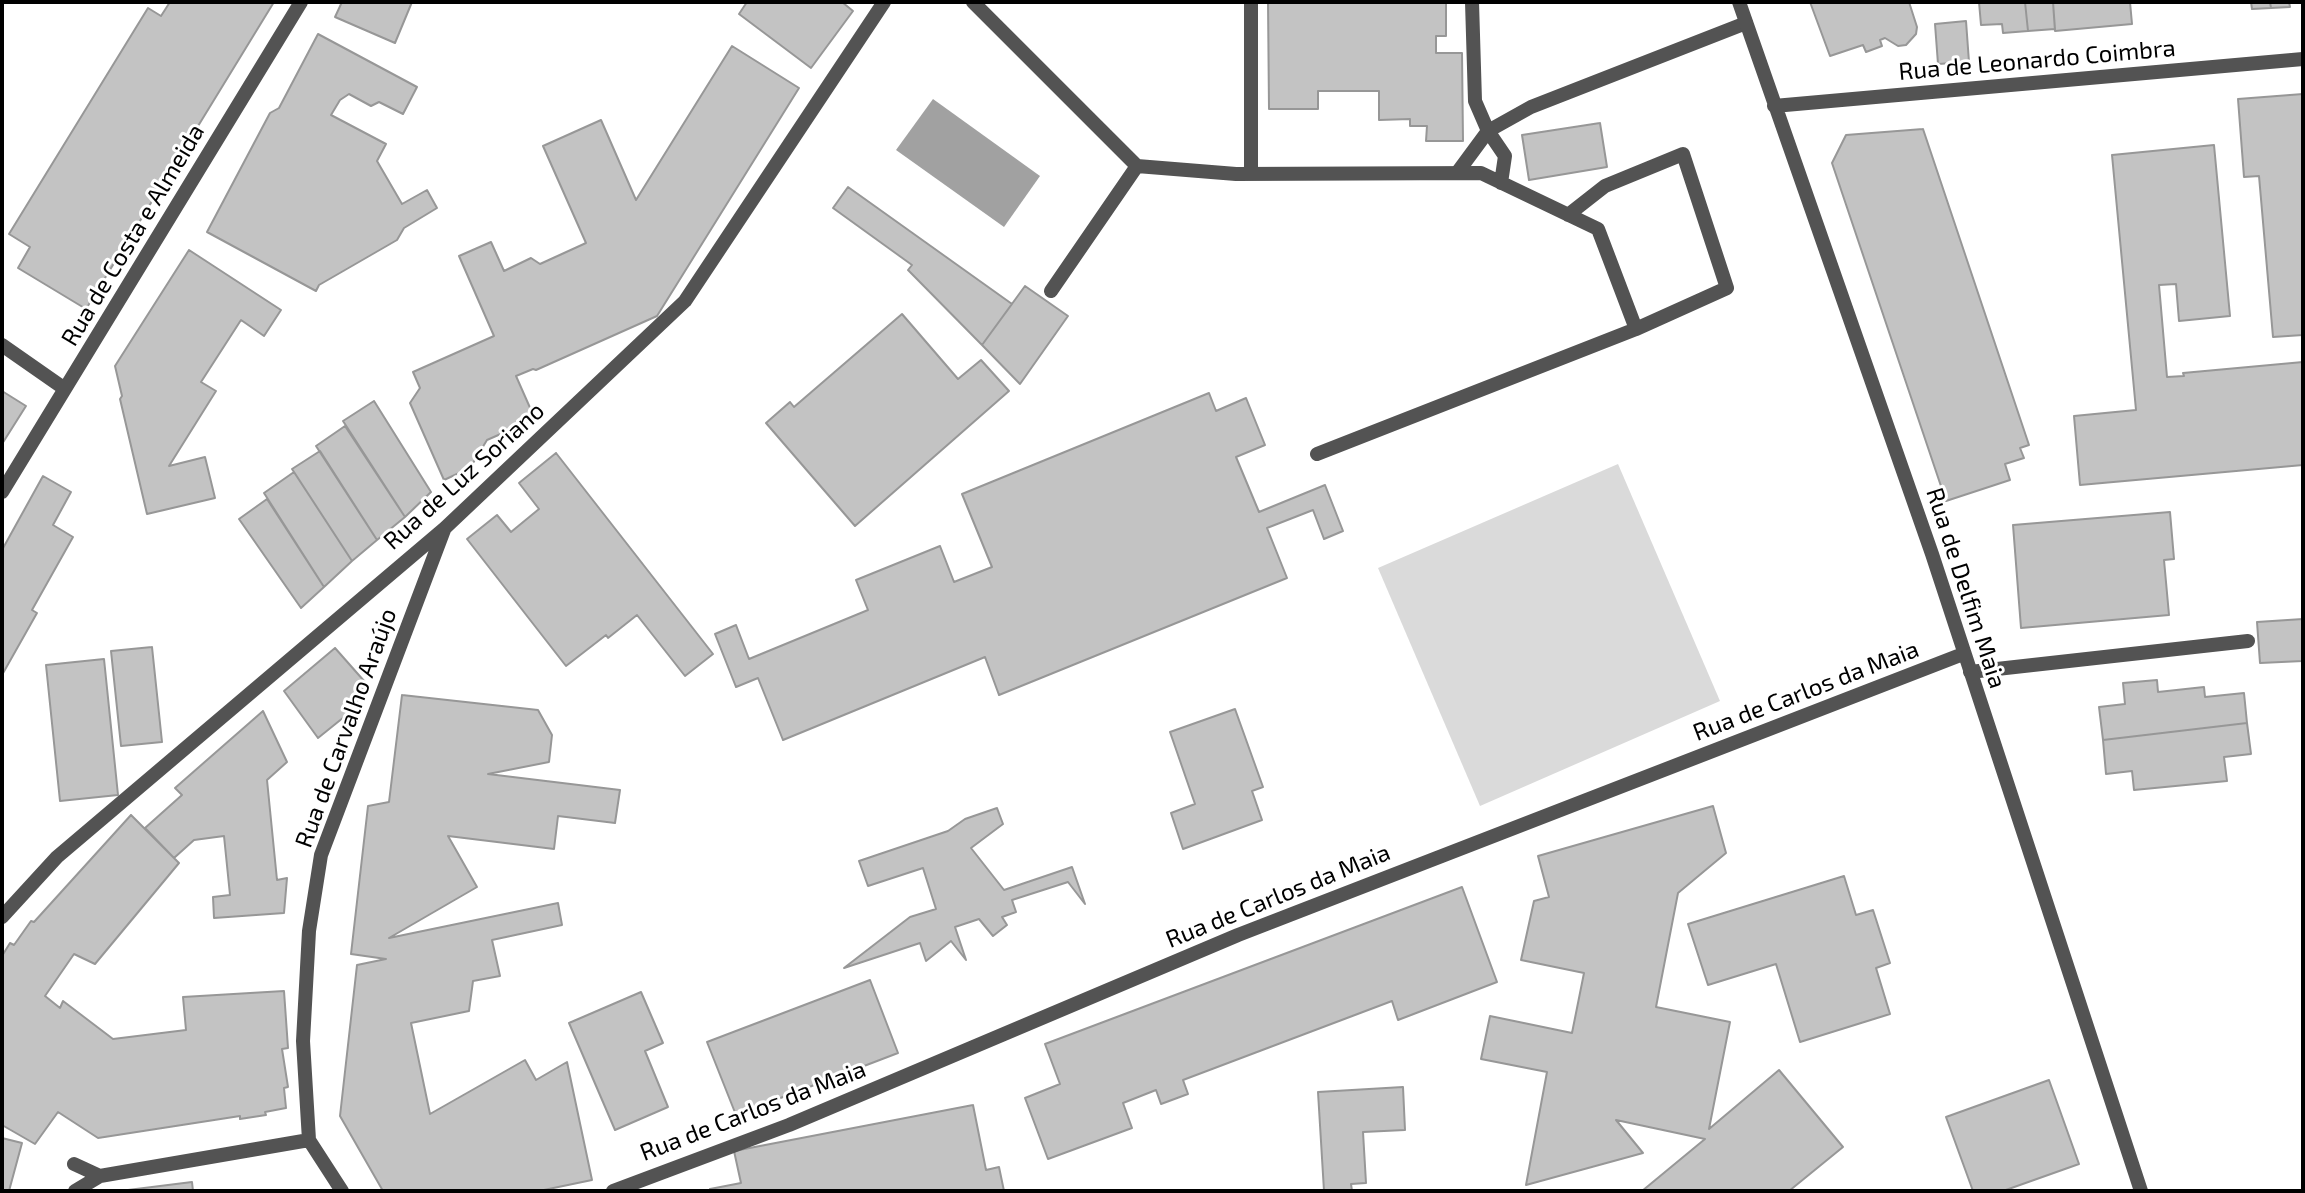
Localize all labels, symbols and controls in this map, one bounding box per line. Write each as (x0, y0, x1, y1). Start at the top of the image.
street label: Rua de Leonardo Coimbra (1897, 34, 2177, 86)
street label: Rua de Costa e Almeida (55, 119, 211, 351)
street label: Rua de Luz Soriano (378, 396, 550, 556)
street label: Rua de Delfim Maia (1920, 484, 2012, 692)
street label: Rua de Carvalho Araújo (289, 604, 403, 852)
street label: Rua de Carlos da Maia (1689, 635, 1923, 747)
street label: Rua de Carlos da Maia (1162, 838, 1394, 954)
street label: Rua de Carlos da Maia (636, 1055, 870, 1167)

